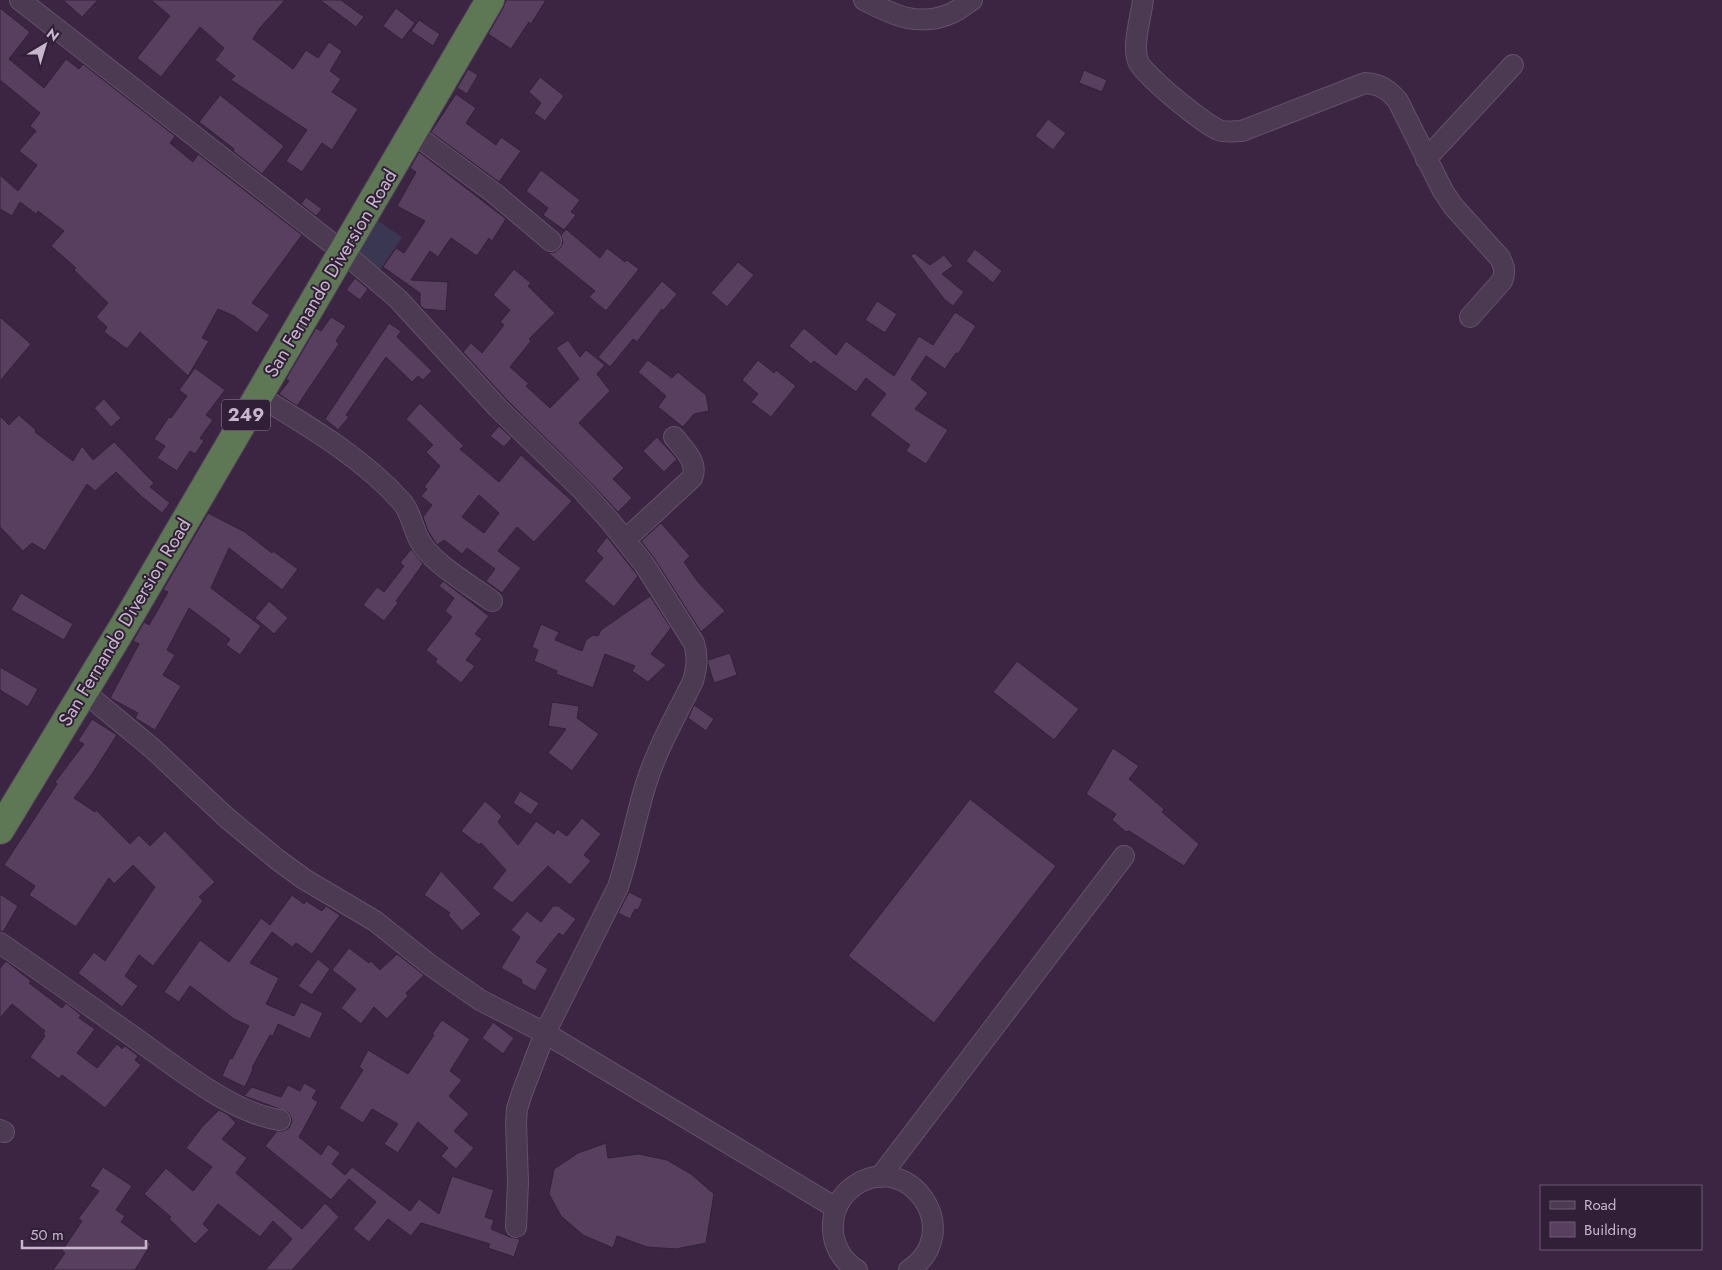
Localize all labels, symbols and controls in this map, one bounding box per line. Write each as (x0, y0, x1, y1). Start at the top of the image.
north arrow (20, 20, 70, 70)
text: N (42, 23, 64, 46)
street label: San Fernando Diversion Road (257, 164, 403, 382)
road number: 249 (222, 400, 270, 430)
street label: San Fernando Diversion Road (51, 513, 197, 731)
legend (1540, 1185, 1702, 1250)
text: Road (1584, 1194, 1616, 1216)
scale bar (22, 1218, 146, 1250)
text: Building (1584, 1219, 1636, 1241)
text: 50 m (30, 1224, 64, 1246)

